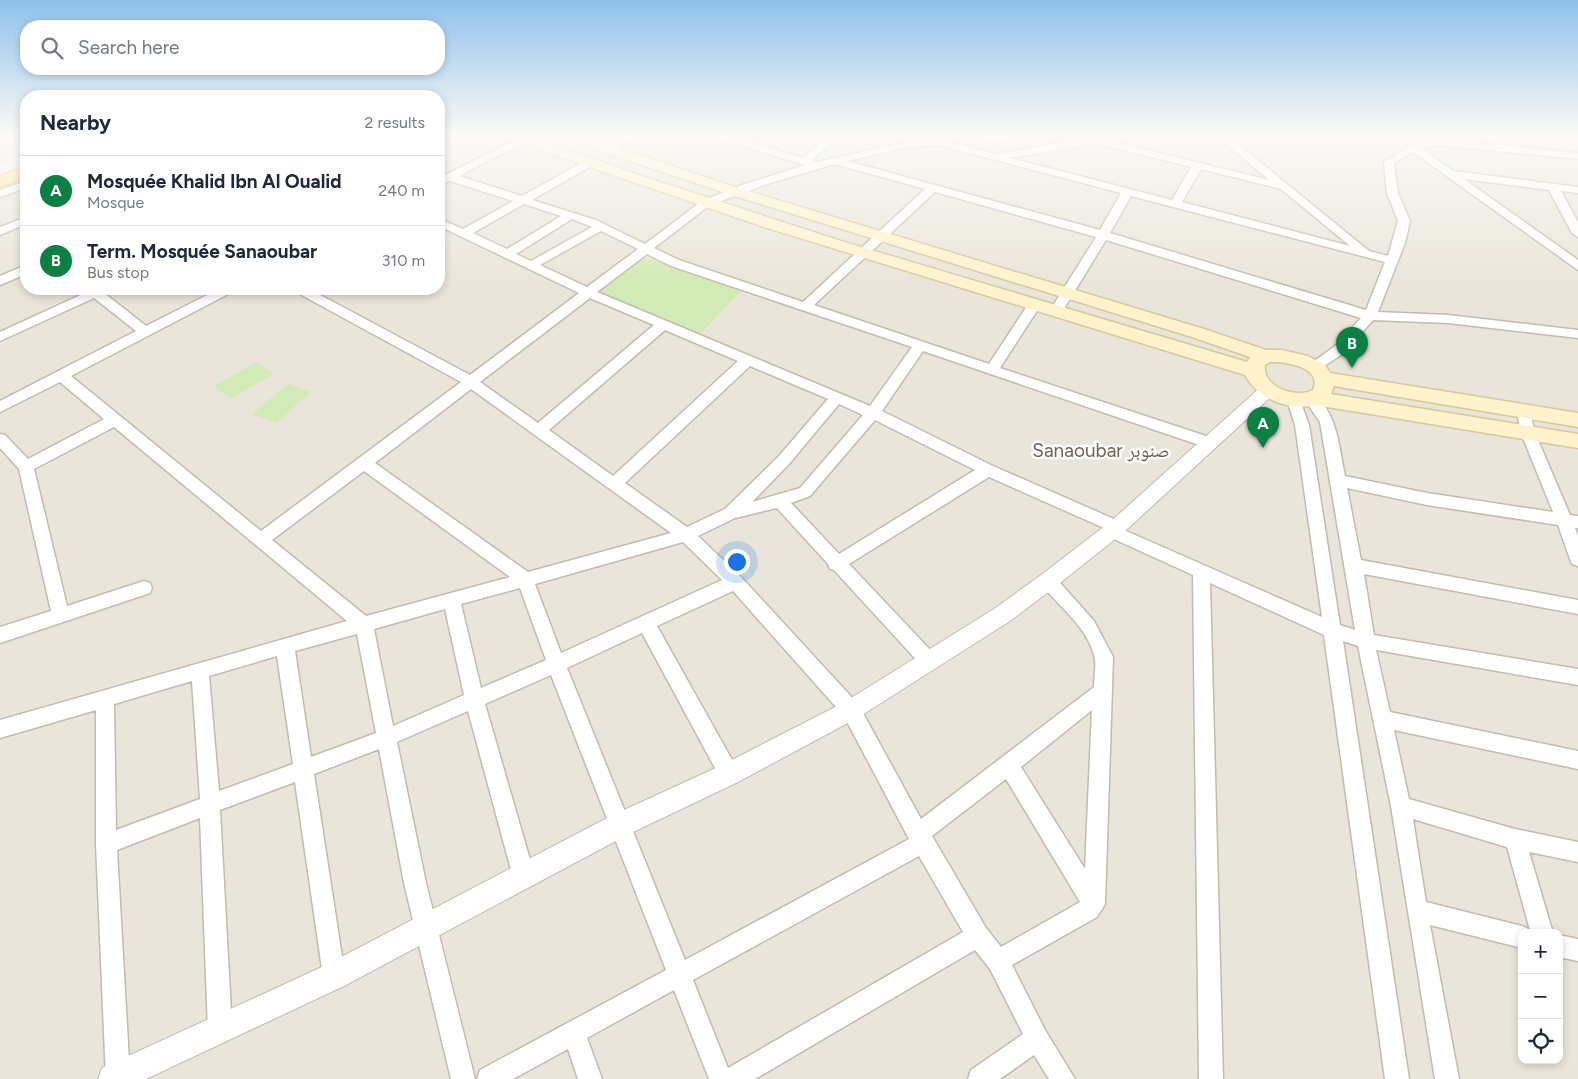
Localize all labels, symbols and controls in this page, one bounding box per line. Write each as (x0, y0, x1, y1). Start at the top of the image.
search box (20, 20, 445, 75)
icon: search (38, 34, 66, 62)
text: Search here (78, 36, 180, 59)
text: Nearby (40, 110, 111, 135)
text: 2 results (365, 113, 425, 132)
text: Mosquée Khalid Ibn Al Oualid (87, 170, 342, 193)
text: A (50, 181, 62, 200)
text: 240 m (378, 181, 425, 200)
text: Mosque (87, 193, 144, 212)
text: Term. Mosquée Sanaoubar (87, 240, 317, 263)
text: B (51, 251, 61, 270)
text: 310 m (382, 251, 425, 270)
text: Bus stop (87, 263, 149, 282)
pin: B (1336, 327, 1368, 368)
pin: A (1247, 407, 1279, 448)
district label: Sanaoubar صنوبر (1032, 439, 1170, 462)
your location (724, 549, 750, 575)
map controls (1518, 929, 1563, 1064)
button: + (1518, 929, 1563, 974)
button: − (1518, 974, 1563, 1019)
button: locate (1518, 1019, 1563, 1064)

